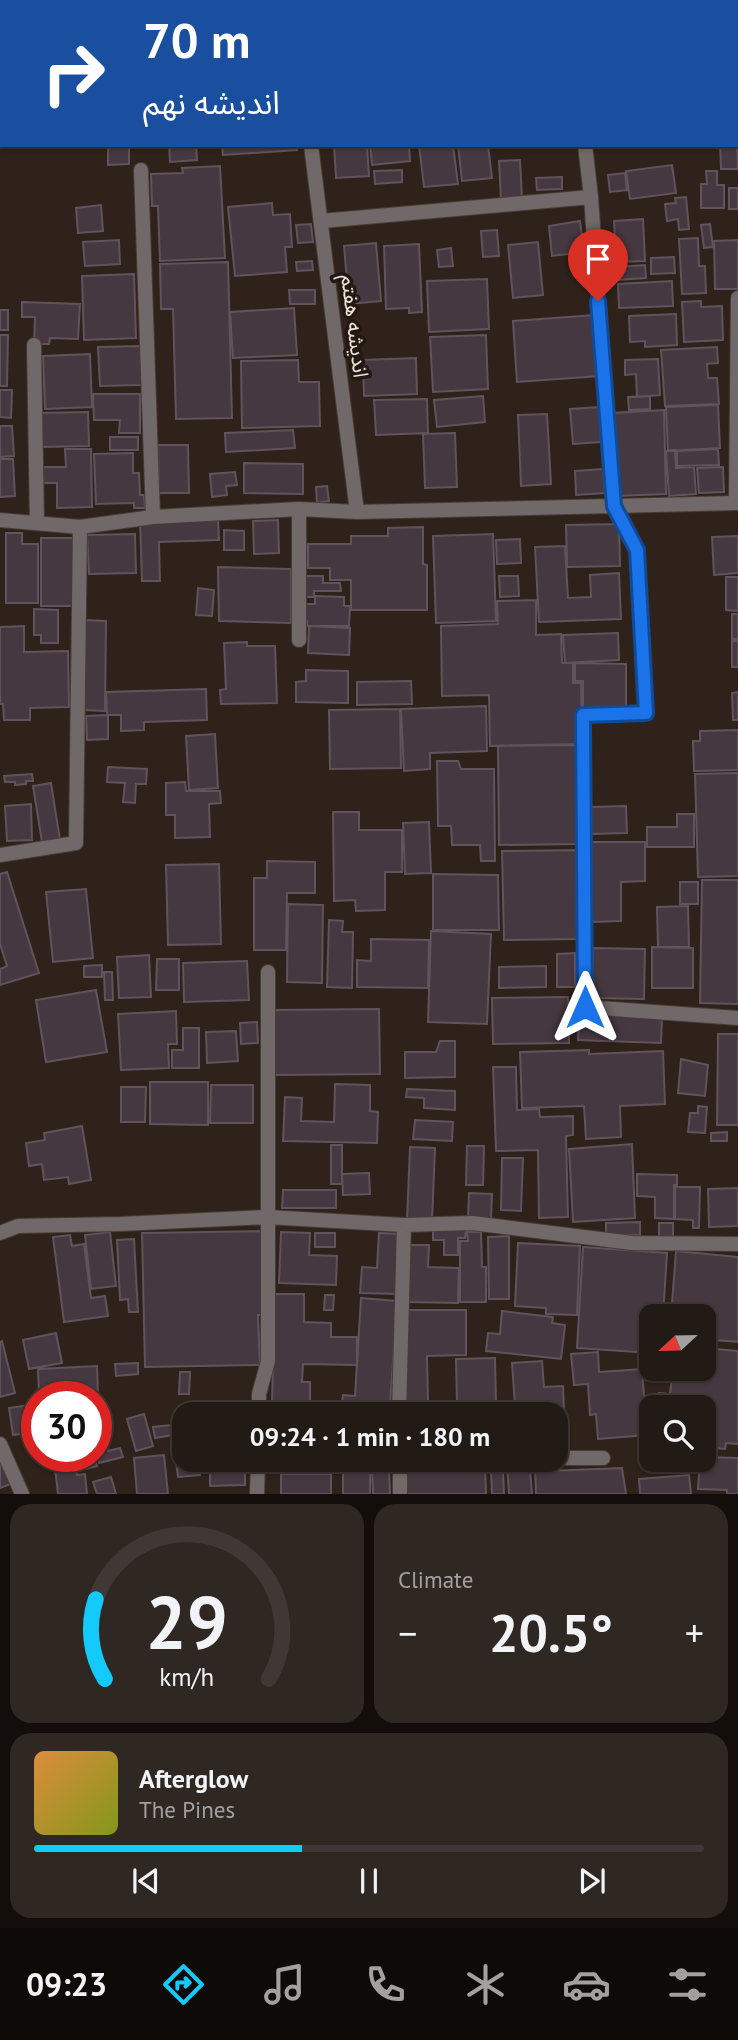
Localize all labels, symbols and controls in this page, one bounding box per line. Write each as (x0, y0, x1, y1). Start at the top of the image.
text: 70 m (143, 8, 250, 72)
icon: right (28, 28, 119, 119)
text: اندیشه نهم (143, 81, 280, 123)
pin (568, 229, 628, 301)
icon: arrive (579, 240, 617, 278)
street label: اندیشه هفتم (333, 273, 375, 379)
position arrow (548, 970, 622, 1044)
north arrow (639, 1304, 716, 1381)
map controls (639, 1304, 716, 1472)
speed limit sign: 30 (21, 1381, 112, 1472)
button: search (639, 1395, 716, 1472)
text: 09:24 · 1 min · 180 m (250, 1420, 490, 1453)
text: Climate (398, 1565, 473, 1594)
text: 29 (146, 1576, 228, 1670)
text: 20.5° (489, 1599, 613, 1666)
text: − (398, 1608, 417, 1657)
text: + (685, 1608, 704, 1657)
text: km/h (160, 1661, 214, 1693)
text: Afterglow (139, 1762, 248, 1795)
text: The Pines (139, 1795, 235, 1824)
icon: previous (127, 1862, 165, 1900)
icon: pause (350, 1862, 388, 1900)
icon: next (573, 1862, 611, 1900)
icon: directions (159, 1960, 208, 2009)
icon: music (260, 1960, 309, 2009)
icon: phone (361, 1960, 410, 2009)
icon: climate (461, 1960, 510, 2009)
icon: car (562, 1960, 611, 2009)
icon: filters (663, 1960, 712, 2009)
text: 09:23 (26, 1963, 107, 2005)

